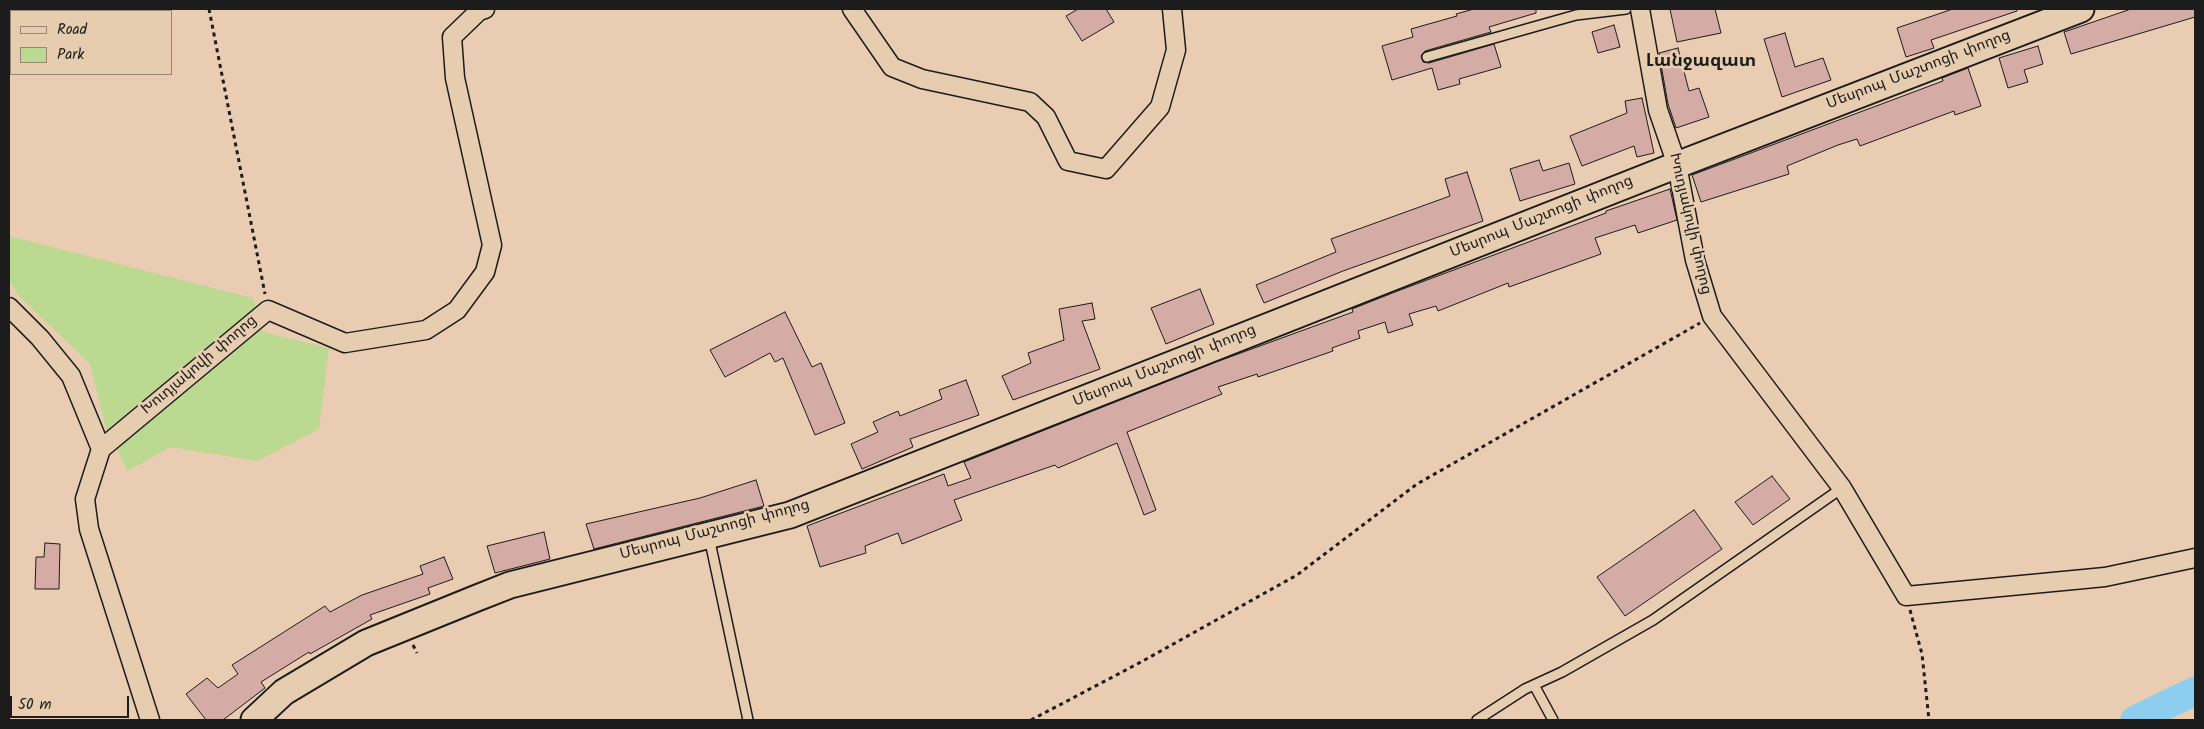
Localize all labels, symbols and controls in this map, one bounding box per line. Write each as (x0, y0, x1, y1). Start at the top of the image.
legend (10, 10, 172, 75)
text: Road (57, 18, 87, 42)
street label: Մեսրոպ Մաշտոցի փողոց (1824, 28, 2014, 114)
text: Park (57, 43, 84, 67)
district label: Լանջազատ (1646, 52, 1756, 74)
street label: Խուդյակովի փողոց (1664, 151, 1714, 297)
street label: Մեսրոպ Մաշտոցի փողոց (1448, 173, 1636, 263)
street label: Խուդյակովի փողոց (139, 313, 261, 419)
street label: Մեսրոպ Մաշտոցի փողոց (1071, 322, 1259, 412)
street label: Մեսրոպ Մաշտոցի փողոց (618, 497, 812, 565)
scale bar (12, 686, 131, 718)
text: 50 m (18, 693, 52, 717)

